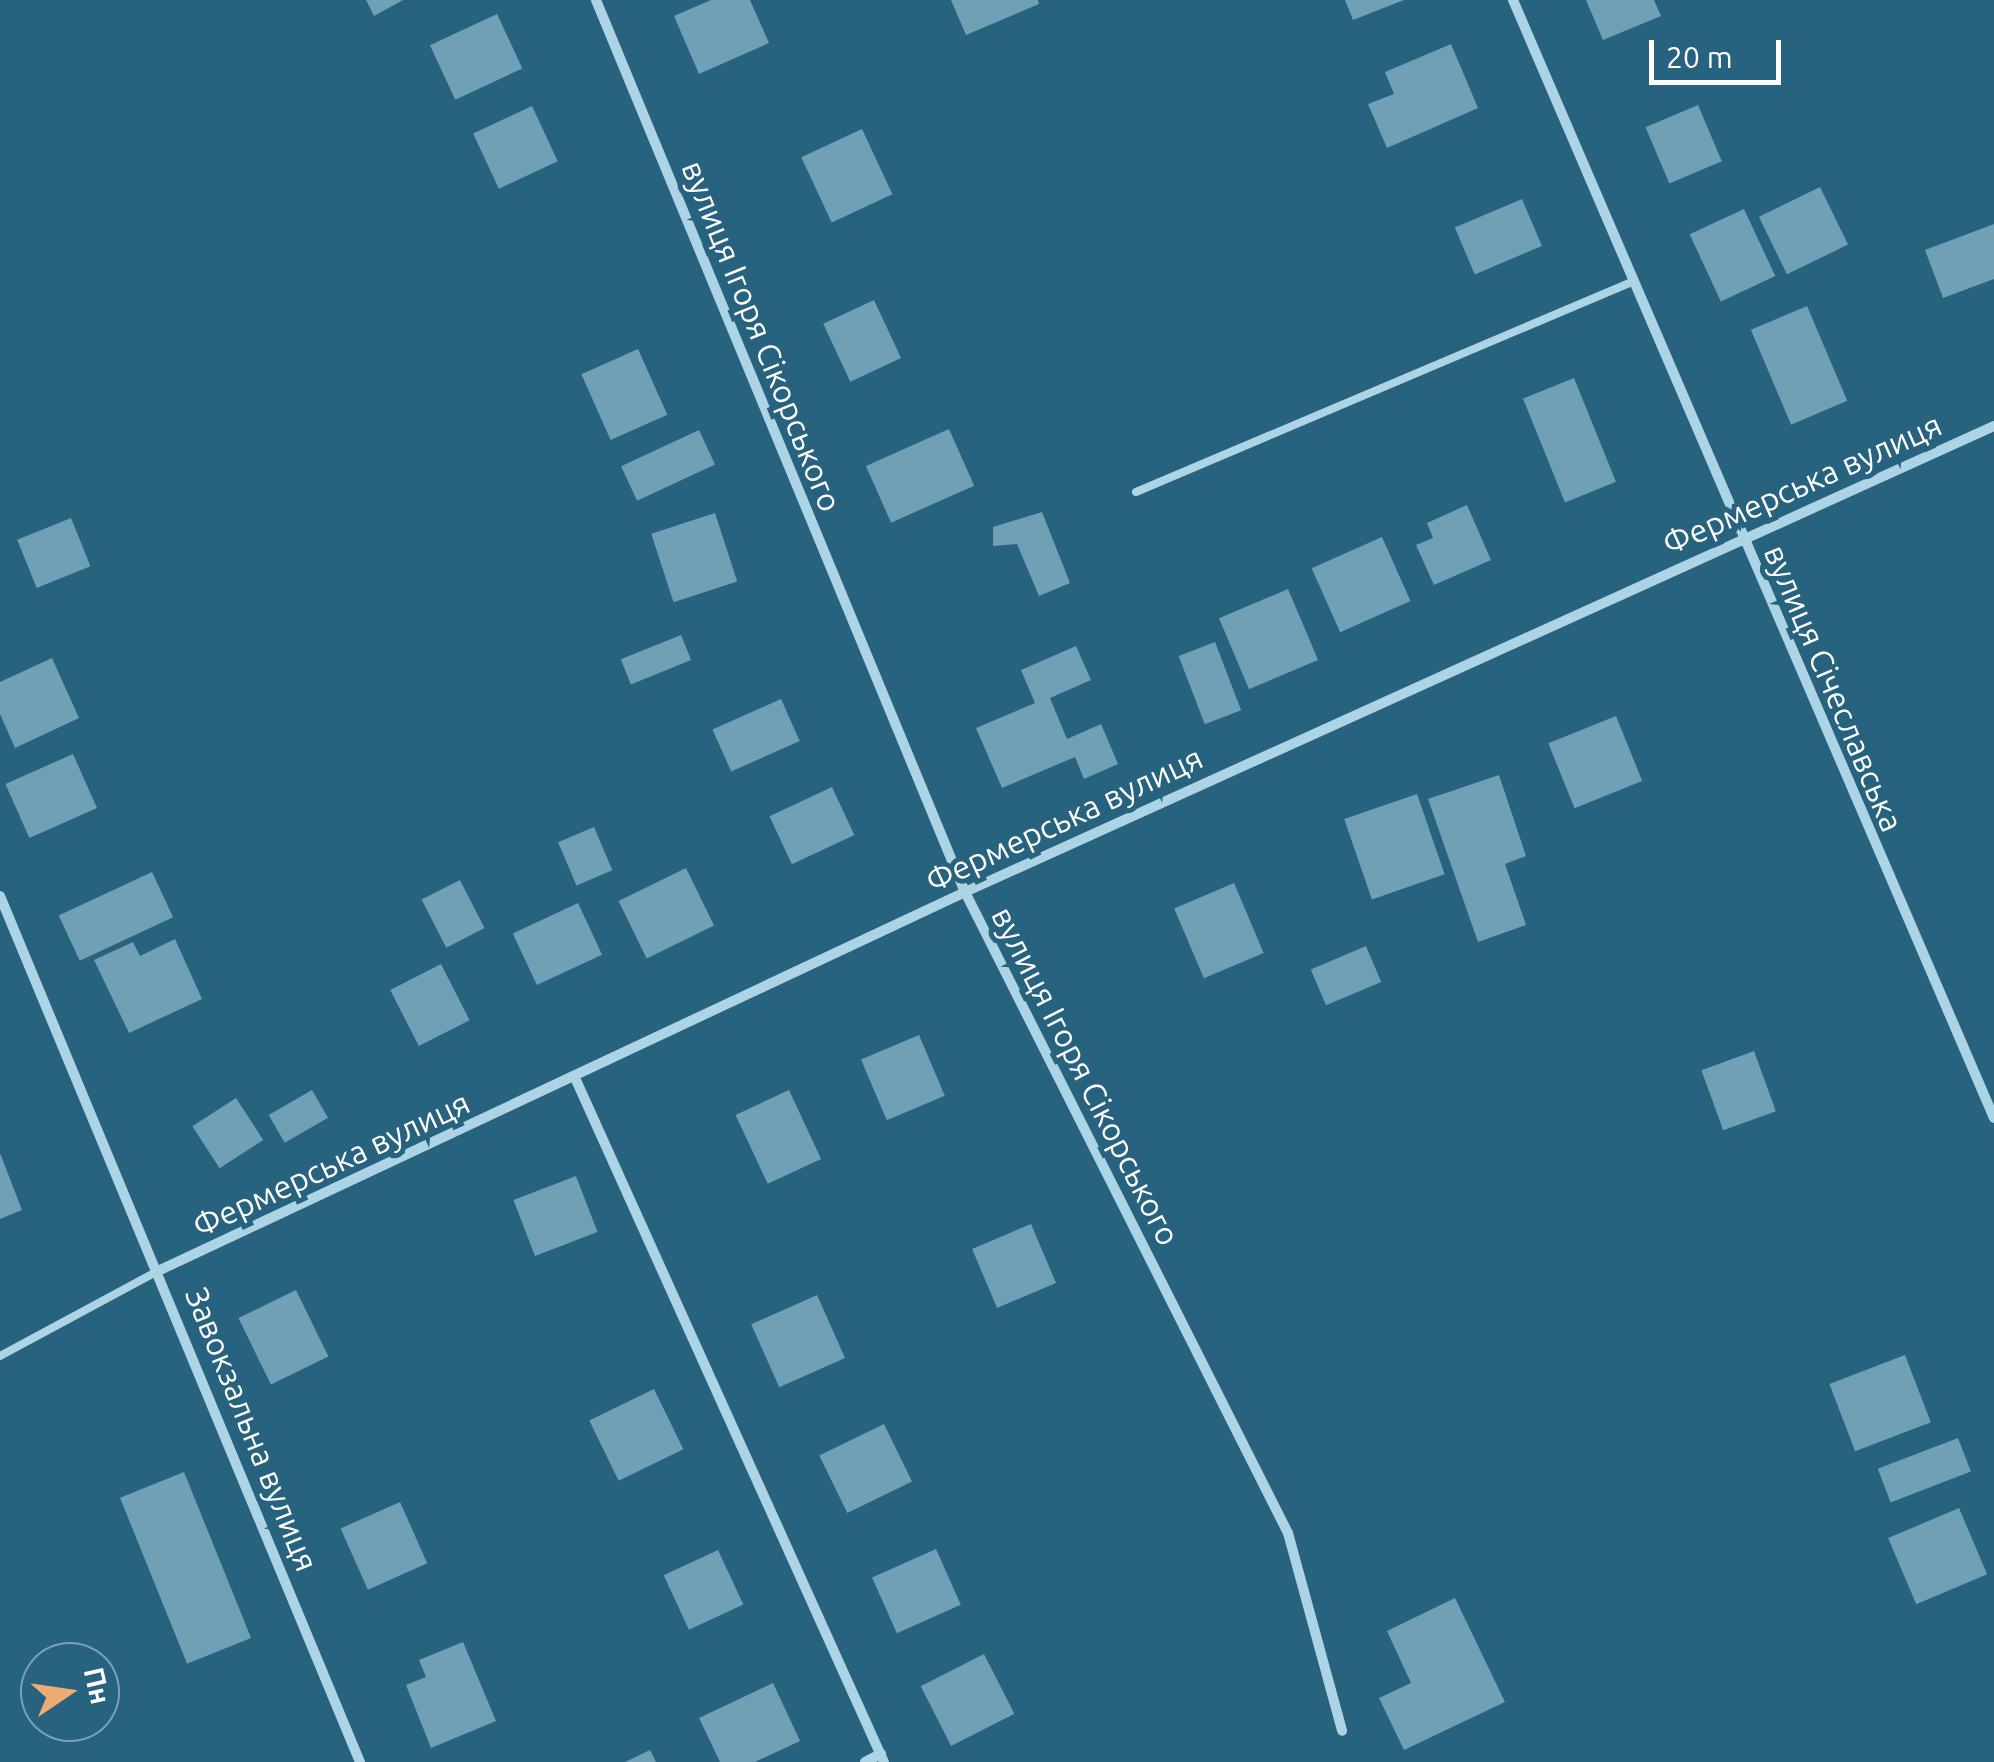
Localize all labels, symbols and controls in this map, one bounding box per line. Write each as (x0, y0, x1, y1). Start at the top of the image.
scale bar (1654, 20, 1786, 82)
text: 20 m (1666, 40, 1733, 74)
street label: вулиця Ігоря Сікорського (674, 155, 850, 517)
street label: Фермерська вулиця (1657, 405, 1947, 563)
street label: вулиця Січеславська (1756, 539, 1912, 837)
street label: Фермерська вулиця (919, 738, 1209, 900)
street label: вулиця Ігоря Сікорського (984, 900, 1188, 1252)
street label: Фермерська вулиця (186, 1083, 476, 1245)
street label: Завокзальна вулиця (177, 1281, 327, 1577)
north arrow (20, 1642, 120, 1742)
text: Пн (79, 1664, 117, 1707)

